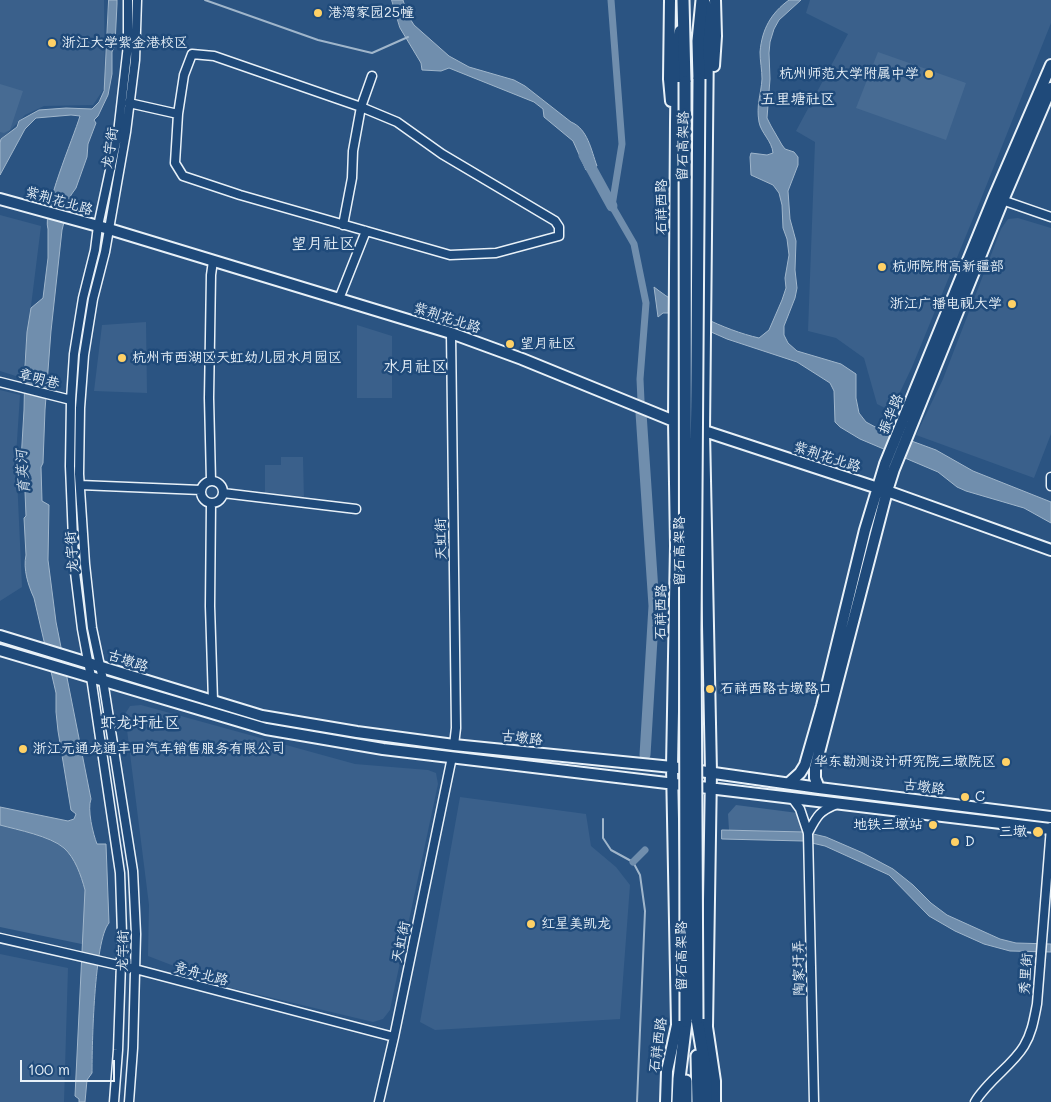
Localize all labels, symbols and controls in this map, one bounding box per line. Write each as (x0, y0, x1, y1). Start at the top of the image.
place label: 港湾家园25幢 (328, 5, 414, 21)
marker: 港湾家园25幢 (312, 7, 324, 19)
place label: 浙江大学紫金港校区 (62, 35, 188, 51)
marker: 浙江大学紫金港校区 (46, 37, 58, 49)
place label: 杭州师范大学附属中学 (779, 66, 919, 82)
marker: 杭州师范大学附属中学 (923, 68, 935, 80)
district label: 五里塘社区 (761, 90, 835, 108)
street label: 留石高架路 (674, 111, 692, 181)
street label: 龙宇街 (98, 126, 122, 170)
street label: 石祥西路 (654, 179, 670, 235)
street label: 紫荆花北路 (23, 183, 95, 219)
district label: 望月社区 (291, 234, 355, 254)
place label: 杭师院附高新疆部 (892, 259, 1004, 275)
marker: 杭师院附高新疆部 (876, 261, 888, 273)
place label: 浙江广播电视大学 (890, 296, 1002, 312)
marker: 浙江广播电视大学 (1006, 298, 1018, 310)
street label: 紫荆花北路 (411, 299, 483, 337)
place label: 望月社区 (520, 336, 576, 352)
marker: 望月社区 (504, 338, 516, 350)
place label: 杭州市西湖区天虹幼儿园水月园区 (132, 350, 342, 366)
marker: 杭州市西湖区天虹幼儿园水月园区 (116, 352, 128, 364)
district label: 水月社区 (383, 357, 447, 377)
street label: 章明巷 (17, 365, 61, 393)
street label: 振华路 (875, 391, 907, 437)
street label: 紫荆花北路 (791, 438, 863, 476)
water label: 育英河 (12, 449, 34, 495)
street label: 留石高架路 (672, 516, 688, 586)
street label: 天虹街 (432, 518, 450, 560)
street label: 龙宇街 (62, 530, 82, 574)
street label: 石祥西路 (652, 584, 670, 640)
street label: 古墩路 (105, 647, 151, 675)
place label: 石祥西路古墩路口 (720, 681, 832, 697)
marker: 石祥西路古墩路口 (704, 683, 716, 695)
district label: 虾龙圩社区 (100, 713, 180, 733)
street label: 古墩路 (500, 727, 544, 749)
place label: 浙江元通龙通丰田汽车销售服务有限公司 (33, 741, 285, 757)
marker: 浙江元通龙通丰田汽车销售服务有限公司 (17, 743, 29, 755)
place label: 华东勘测设计研究院三墩院区 (814, 754, 996, 770)
marker: 华东勘测设计研究院三墩院区 (1000, 756, 1012, 768)
street label: 古墩路 (902, 776, 946, 798)
place label: C (975, 789, 985, 805)
marker: C (959, 791, 971, 803)
place label: 地铁三墩站 (853, 817, 923, 833)
marker: 地铁三墩站 (927, 819, 939, 831)
place label: 三墩 (999, 824, 1027, 840)
marker: 三墩 (1031, 825, 1045, 839)
place label: D (965, 834, 975, 850)
marker: D (949, 836, 961, 848)
place label: 红星美凯龙 (541, 916, 611, 932)
marker: 红星美凯龙 (525, 918, 537, 930)
street label: 天虹街 (388, 920, 414, 964)
street label: 留石高架路 (674, 921, 690, 991)
street label: 龙宇街 (114, 930, 132, 972)
street label: 陶家圩弄 (790, 940, 808, 996)
street label: 秀里街 (1016, 952, 1036, 996)
street label: 竞舟北路 (172, 959, 230, 989)
street label: 石祥西路 (646, 1016, 670, 1074)
scale bar (22, 1050, 118, 1082)
text: 100 m (28, 1059, 70, 1079)

